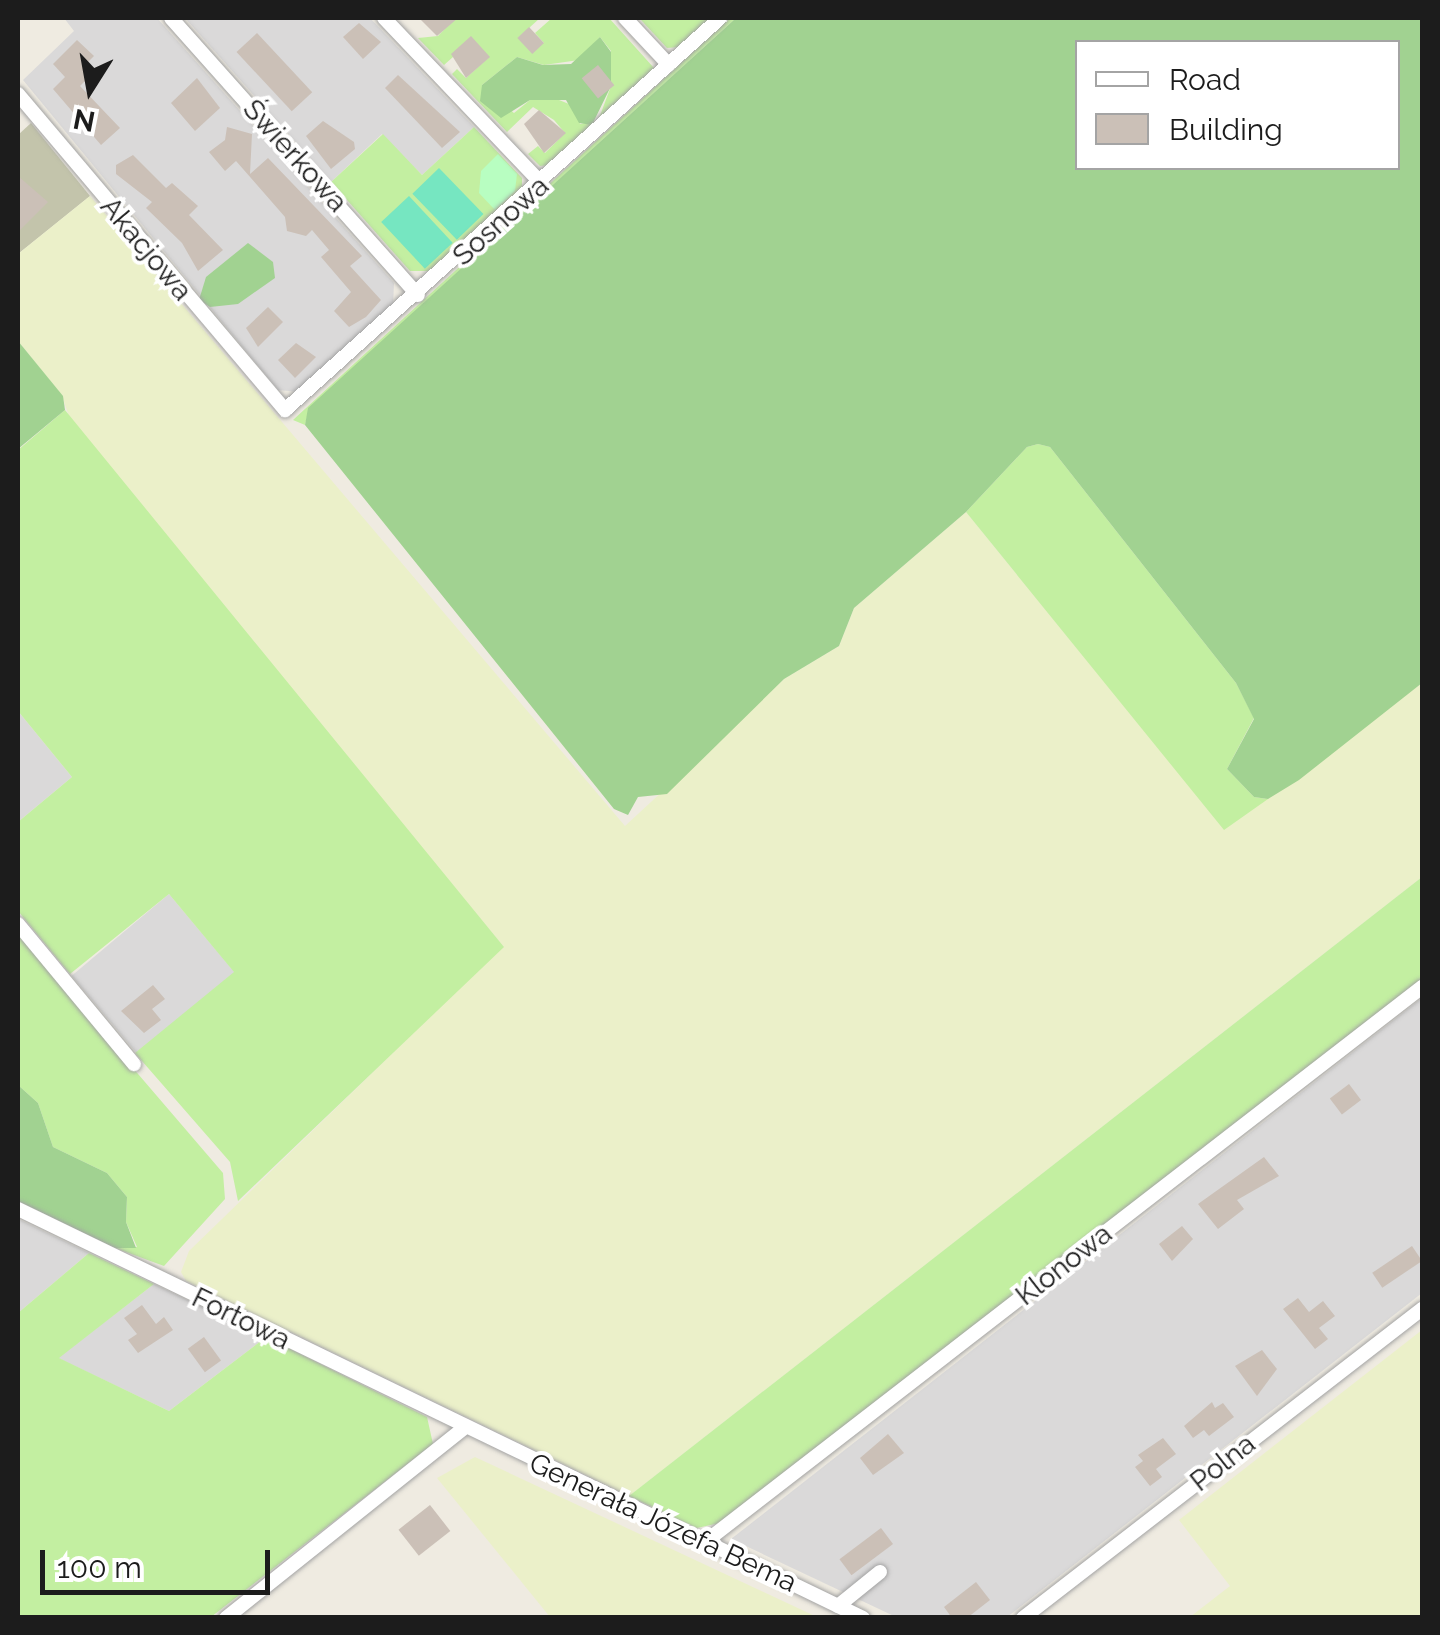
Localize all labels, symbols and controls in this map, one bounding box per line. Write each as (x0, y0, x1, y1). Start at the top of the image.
north arrow (40, 40, 140, 140)
legend (1075, 40, 1400, 170)
text: Road (1169, 62, 1241, 97)
street label: Świerkowa (236, 93, 354, 219)
text: N (71, 102, 98, 138)
text: Building (1169, 112, 1283, 147)
street label: Sosnowa (446, 169, 556, 273)
street label: Akacjowa (93, 191, 199, 307)
street label: Klonowa (1009, 1217, 1119, 1313)
street label: Fortowa (186, 1281, 296, 1357)
street label: Polna (1184, 1427, 1262, 1499)
street label: Generała Józefa Bema (524, 1446, 802, 1600)
scale bar (45, 1530, 275, 1592)
text: 100 m (57, 1550, 142, 1585)

